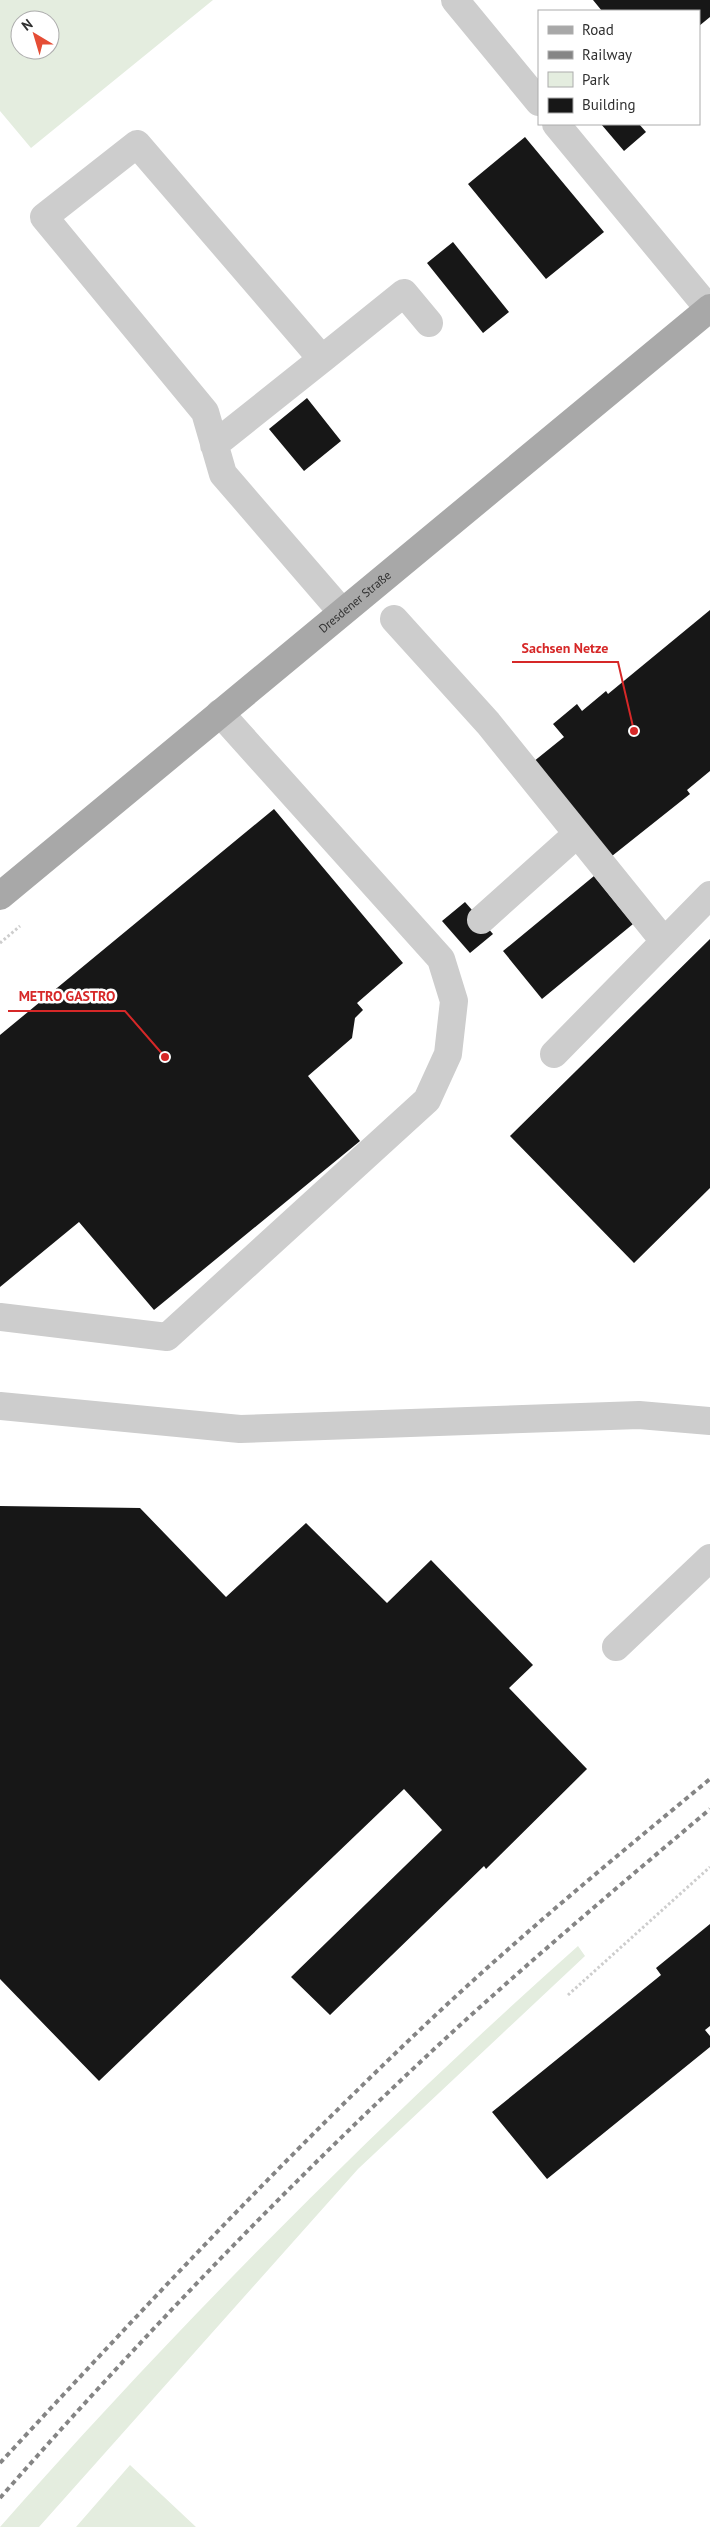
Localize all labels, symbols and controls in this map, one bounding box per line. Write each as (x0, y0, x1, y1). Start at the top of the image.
north arrow (10, 10, 60, 60)
legend (538, 10, 700, 125)
text: N (18, 15, 36, 35)
text: Road (582, 20, 614, 39)
text: Railway (582, 45, 632, 64)
text: Park (582, 70, 610, 89)
text: Building (582, 95, 636, 114)
street label: Dresdener Straße (316, 567, 394, 636)
callout: Sachsen Netze (512, 633, 618, 662)
text: Sachsen Netze (522, 639, 608, 657)
callout: METRO GASTRO (8, 982, 125, 1011)
text: METRO GASTRO (19, 987, 115, 1005)

